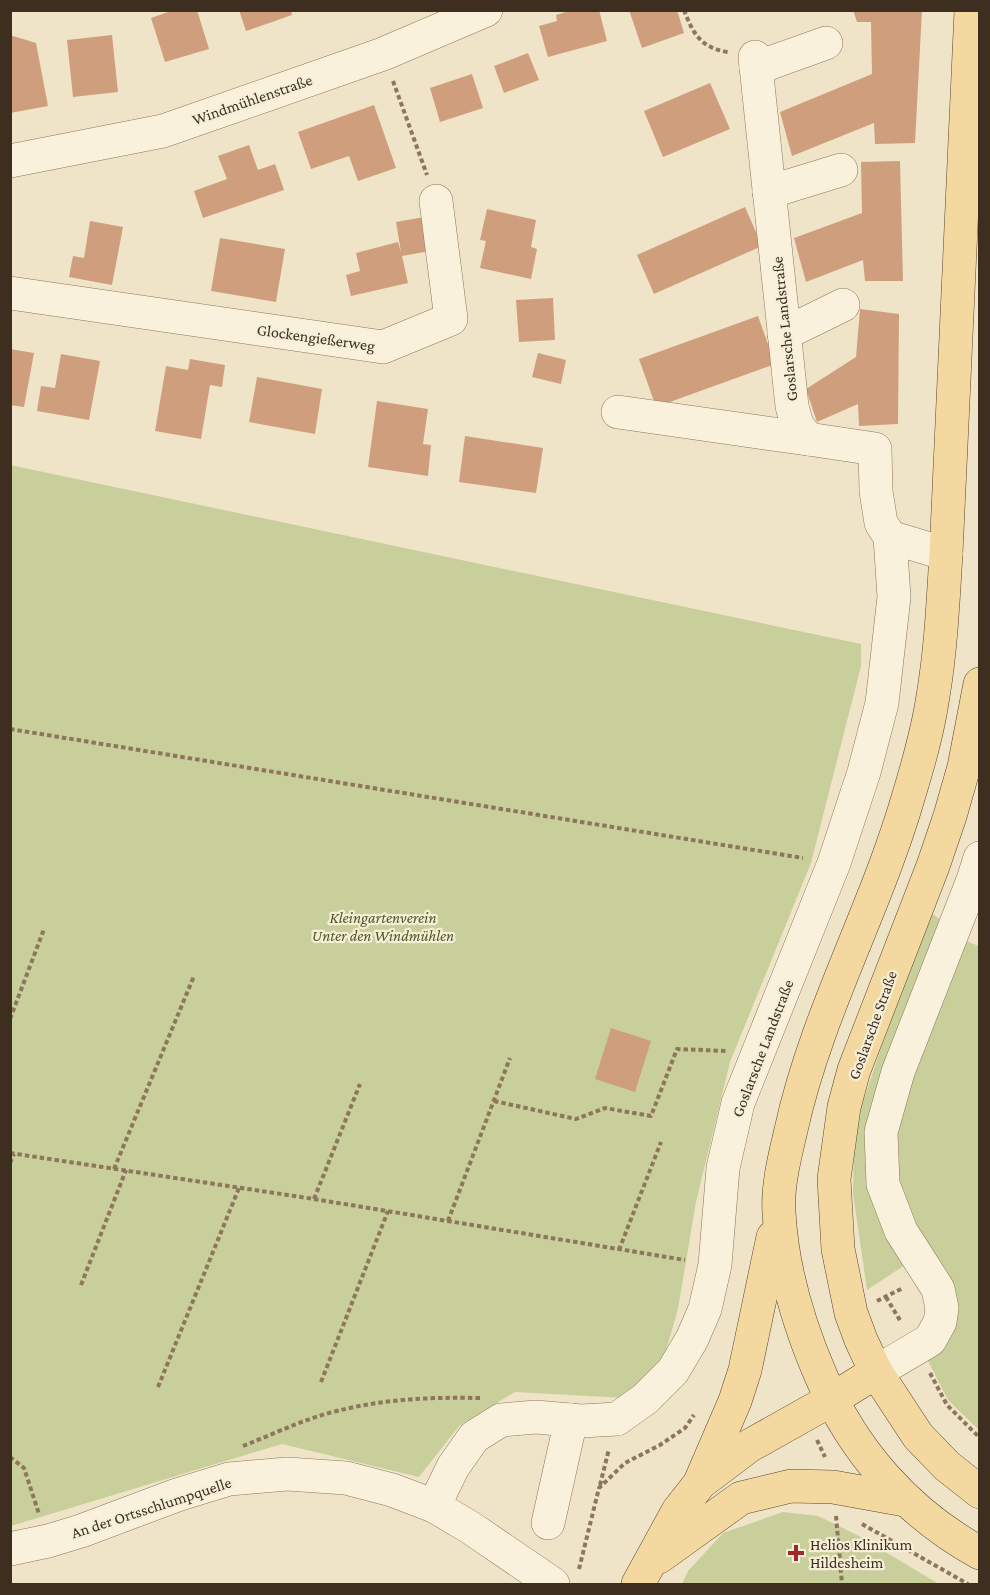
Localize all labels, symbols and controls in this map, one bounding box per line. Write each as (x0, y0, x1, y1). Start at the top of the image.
street label: Windmühlenstraße (190, 71, 314, 128)
street label: Goslarsche Landstraße (768, 256, 801, 402)
street label: Glockengießerweg (256, 321, 376, 355)
park label: Kleingartenverein Unter den Windmühlen (312, 909, 454, 944)
street label: Goslarsche Straße (845, 968, 900, 1082)
street label: Goslarsche Landstraße (728, 977, 797, 1119)
street label: An der Ortsschlumpquelle (69, 1474, 234, 1542)
place label: Helios Klinikum Hildesheim (810, 1536, 913, 1571)
marker: Helios Klinikum Hildesheim (787, 1544, 805, 1562)

